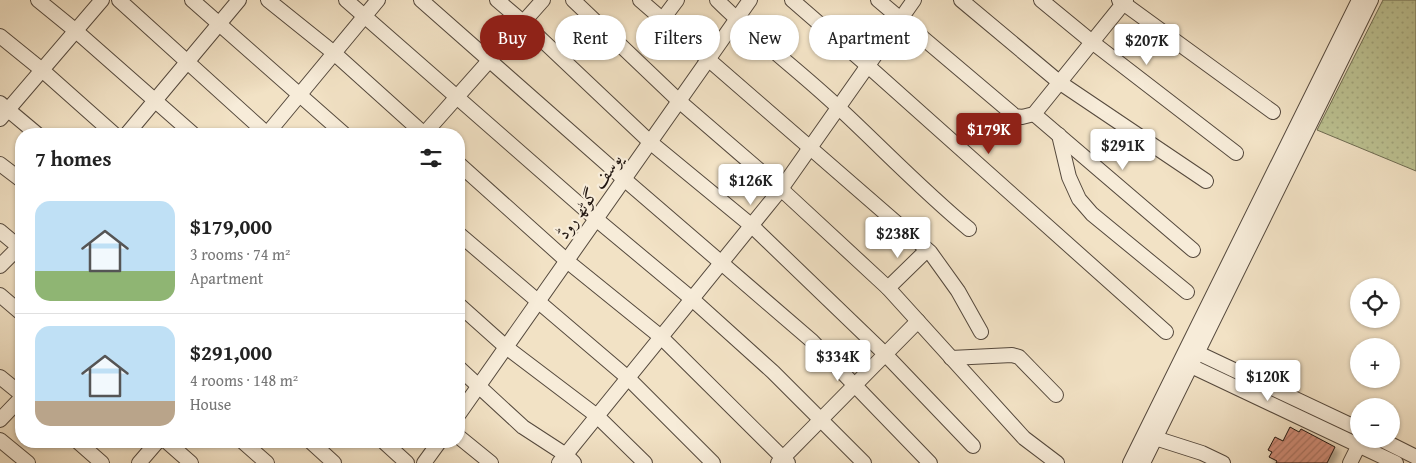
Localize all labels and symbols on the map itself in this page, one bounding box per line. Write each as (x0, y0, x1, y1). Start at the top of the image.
pin: $207K (1112, 23, 1182, 66)
pin: $179K (954, 112, 1024, 155)
pin: $291K (1088, 128, 1158, 171)
street label: یوسف گوٹھ روڈ (549, 146, 629, 244)
pin: $126K (716, 164, 786, 206)
pin: $238K (863, 216, 933, 259)
pin: $334K (803, 340, 873, 382)
pin: $120K (1233, 360, 1303, 402)

